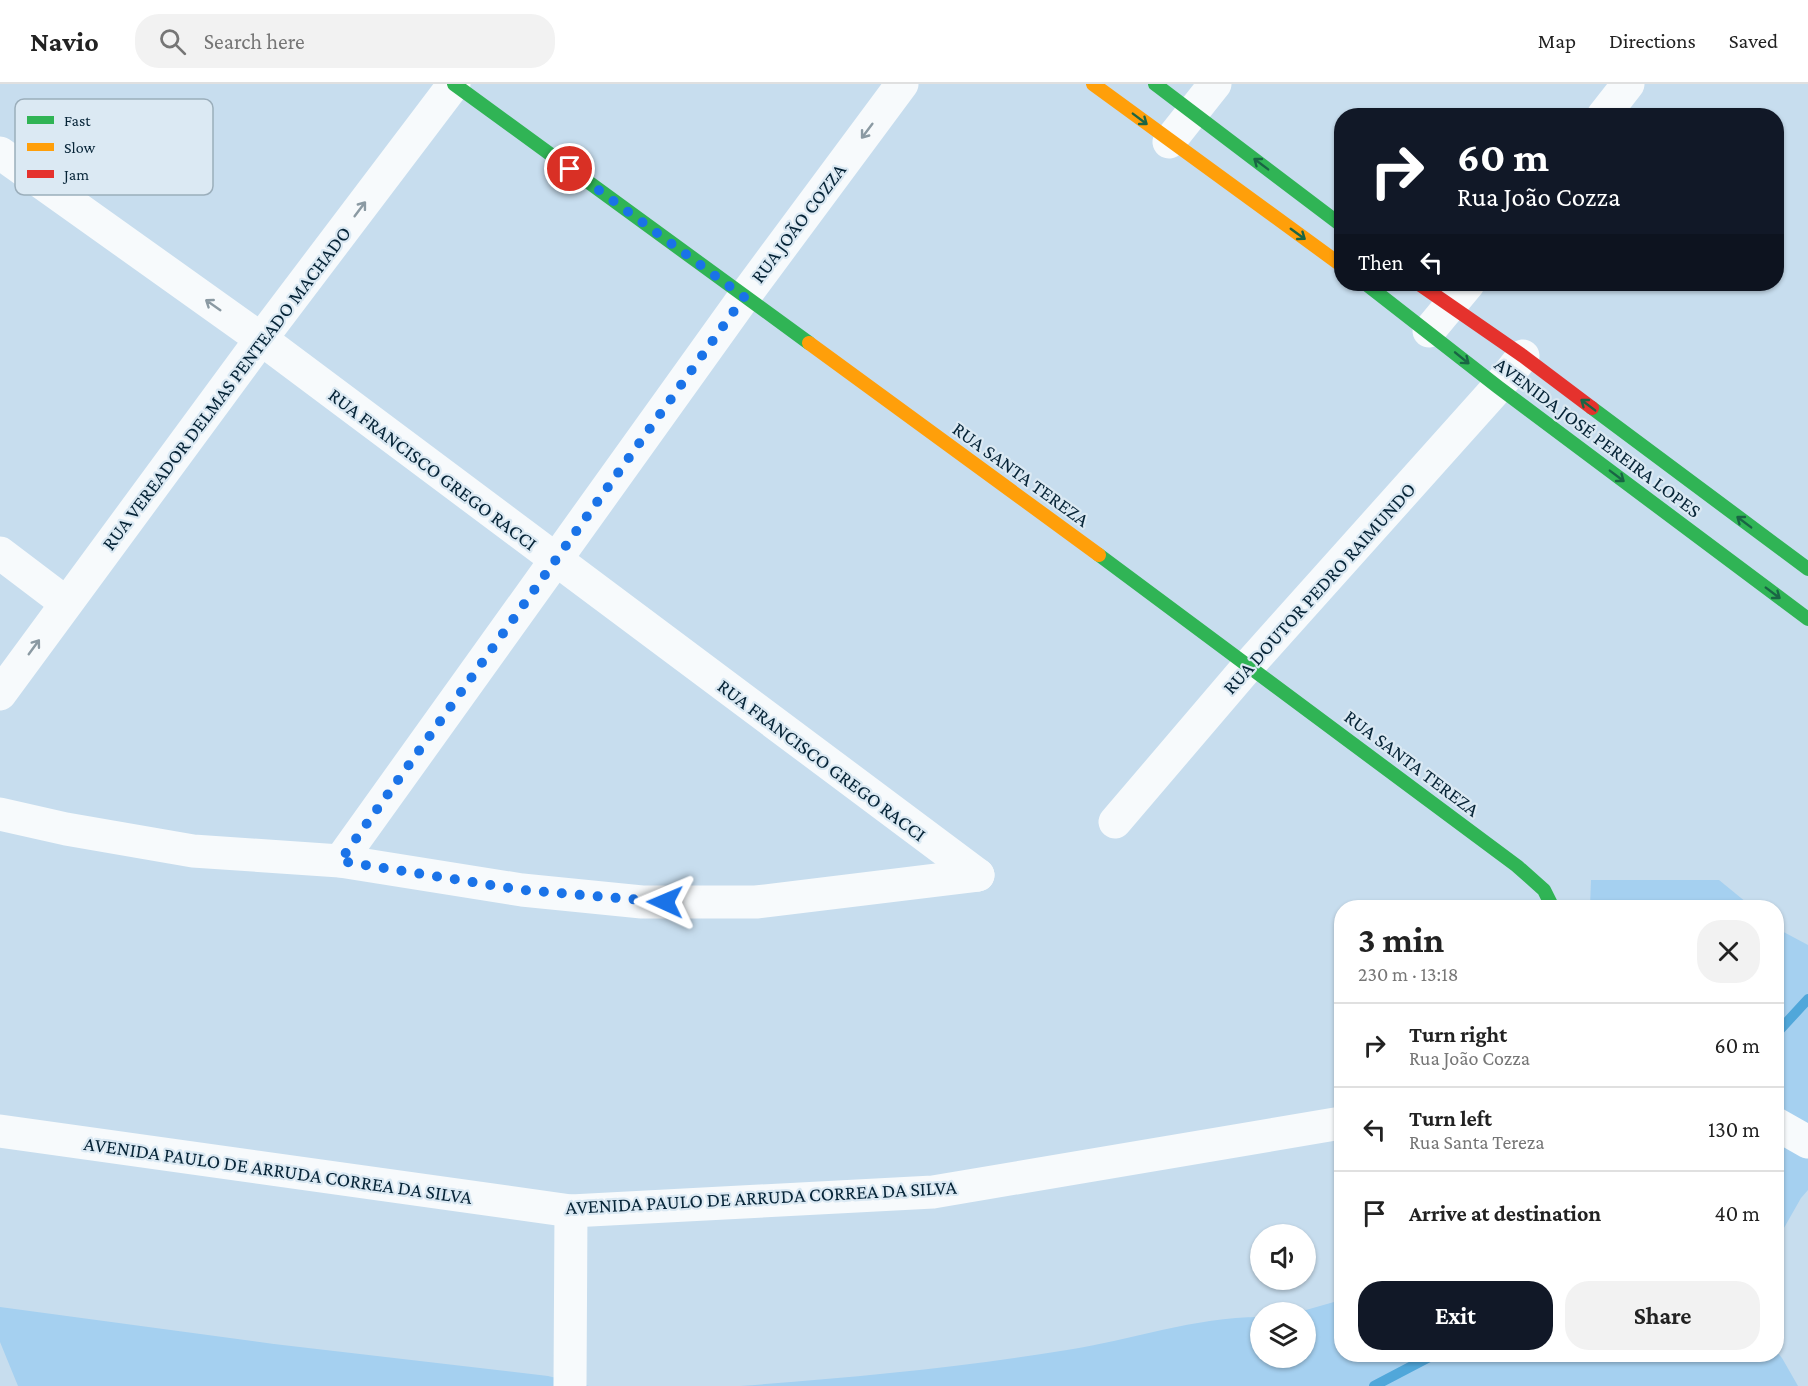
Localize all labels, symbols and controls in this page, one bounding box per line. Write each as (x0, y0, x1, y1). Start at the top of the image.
search box (135, 14, 555, 68)
icon: search (156, 25, 189, 58)
text: Navio (30, 26, 99, 57)
text: Search here (204, 29, 305, 54)
text: Map (1538, 29, 1576, 53)
text: Directions (1609, 29, 1696, 53)
text: Saved (1729, 29, 1778, 53)
legend (15, 99, 213, 195)
text: Fast (64, 112, 91, 129)
one-way arrow (1131, 113, 1147, 126)
one-way arrow (860, 123, 873, 139)
icon: right (1358, 132, 1436, 210)
text: 60 m (1457, 133, 1549, 180)
text: Slow (64, 139, 96, 156)
pin (544, 143, 595, 194)
icon: arrive (553, 152, 586, 185)
one-way arrow (1253, 157, 1269, 170)
street label: RUA JOÃO COZZA (746, 159, 851, 287)
text: Jam (62, 166, 89, 184)
text: Rua João Cozza (1457, 182, 1620, 212)
one-way arrow (353, 201, 366, 217)
street label: RUA VEREADOR DELMAS PENTEADO MACHADO (97, 222, 355, 554)
one-way arrow (1289, 228, 1305, 240)
icon: left (1415, 246, 1448, 279)
text: Then (1358, 250, 1403, 275)
one-way arrow (205, 299, 222, 311)
one-way arrow (1454, 351, 1470, 364)
street label: AVENIDA JOSÉ PEREIRA LOPES (1490, 352, 1705, 523)
street label: RUA FRANCISCO GREGO RACCI (324, 383, 542, 555)
one-way arrow (1581, 398, 1597, 411)
street label: RUA SANTA TEREZA (949, 417, 1094, 531)
one-way arrow (1608, 470, 1624, 483)
street label: RUA DOUTOR PEDRO RAIMUNDO (1218, 478, 1420, 698)
one-way arrow (1737, 515, 1753, 528)
one-way arrow (1765, 586, 1781, 599)
one-way arrow (28, 639, 40, 655)
street label: RUA FRANCISCO GREGO RACCI (713, 674, 931, 846)
street label: RUA SANTA TEREZA (1340, 705, 1484, 821)
position arrow (633, 870, 697, 934)
text: 3 min (1358, 920, 1444, 960)
button: close (1697, 920, 1760, 983)
text: 230 m · 13:18 (1358, 963, 1459, 985)
text: Turn right (1409, 1022, 1507, 1047)
icon: right (1358, 1029, 1391, 1062)
text: 60 m (1715, 1033, 1760, 1058)
text: Rua João Cozza (1409, 1047, 1530, 1069)
text: Turn left (1409, 1106, 1492, 1131)
icon: left (1358, 1113, 1391, 1146)
text: 130 m (1708, 1117, 1760, 1142)
text: Rua Santa Tereza (1409, 1131, 1544, 1153)
street label: AVENIDA PAULO DE ARRUDA CORREA DA SILVA (82, 1132, 474, 1208)
street label: AVENIDA PAULO DE ARRUDA CORREA DA SILVA (565, 1176, 958, 1218)
icon: arrive (1358, 1197, 1391, 1230)
text: Arrive at destination (1409, 1201, 1601, 1226)
text: 40 m (1715, 1201, 1760, 1226)
map controls (1250, 1224, 1316, 1368)
button: sound (1250, 1224, 1316, 1290)
button: Exit (1358, 1281, 1553, 1350)
button: Share (1565, 1281, 1760, 1350)
button: layers (1250, 1302, 1316, 1368)

